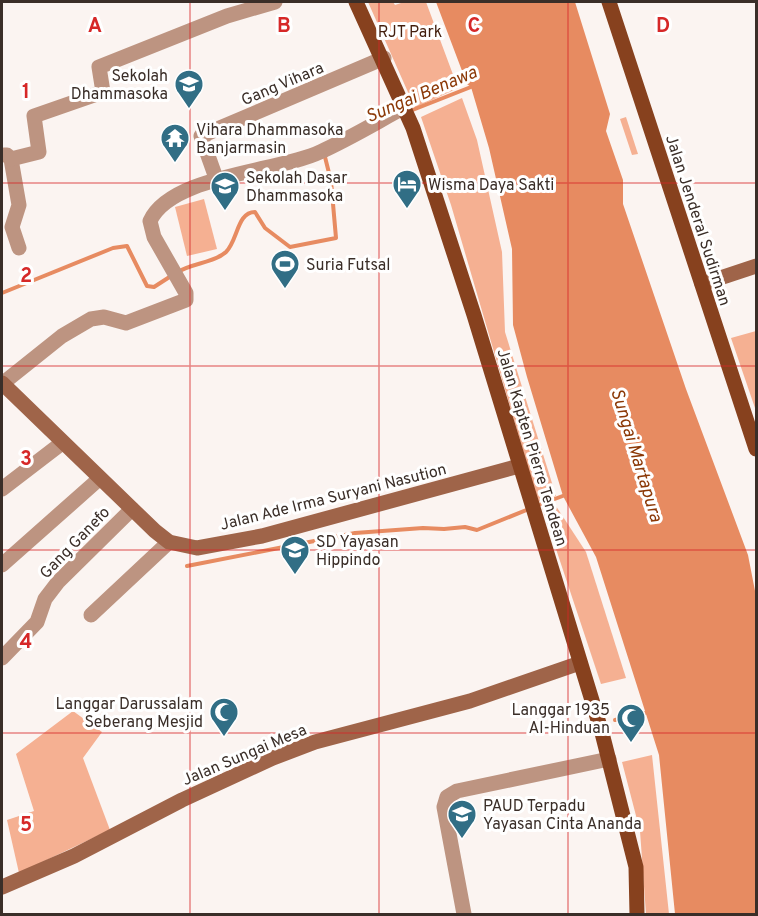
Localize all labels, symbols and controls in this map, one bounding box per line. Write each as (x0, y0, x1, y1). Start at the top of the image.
text: A (88, 14, 102, 40)
text: B (277, 14, 291, 40)
text: C (468, 14, 480, 40)
text: D (656, 14, 670, 40)
park label: RJT Park (378, 23, 442, 43)
street label: Gang Vihara (239, 59, 327, 111)
water label: Sungai Benawa (362, 61, 481, 129)
place label: Sekolah Dhammasoka (71, 67, 168, 105)
school or university icon: Sekolah Dhammasoka (173, 68, 205, 110)
text: 1 (22, 80, 30, 106)
place label: Vihara Dhammasoka Banjarmasin (196, 121, 344, 159)
temple icon: Vihara Dhammasoka Banjarmasin (159, 122, 191, 164)
street label: Jalan Jenderal Sudirman (660, 133, 734, 309)
hotel icon: Wisma Daya Sakti (391, 168, 423, 210)
place label: Sekolah Dasar Dhammasoka (246, 169, 347, 207)
school or university icon: Sekolah Dasar Dhammasoka (209, 170, 241, 212)
place label: Wisma Daya Sakti (428, 176, 554, 196)
sports icon: Suria Futsal (269, 248, 301, 290)
place label: Suria Futsal (306, 256, 390, 276)
text: 2 (20, 264, 32, 290)
street label: Jalan Kapten Pierre Tendean (491, 346, 571, 549)
water label: Sungai Martapura (604, 386, 667, 526)
text: 3 (20, 447, 32, 473)
street label: Jalan Ade Irma Suryani Nasution (218, 460, 449, 536)
street label: Gang Ganefo (36, 503, 115, 584)
place label: SD Yayasan Hippindo (316, 533, 399, 571)
school or university icon: SD Yayasan Hippindo (279, 534, 311, 576)
text: 4 (20, 630, 32, 656)
place label: Langgar Darussalam Seberang Mesjid (56, 695, 203, 733)
mosque icon: Langgar Darussalam Seberang Mesjid (208, 696, 240, 738)
place label: Langgar 1935 Al-Hinduan (511, 701, 610, 739)
mosque icon: Langgar 1935 Al-Hinduan (615, 702, 647, 744)
street label: Jalan Sungai Mesa (180, 721, 310, 791)
place label: PAUD Terpadu Yayasan Cinta Ananda (483, 797, 642, 835)
school or university icon: PAUD Terpadu Yayasan Cinta Ananda (446, 798, 478, 840)
text: 5 (20, 813, 32, 839)

